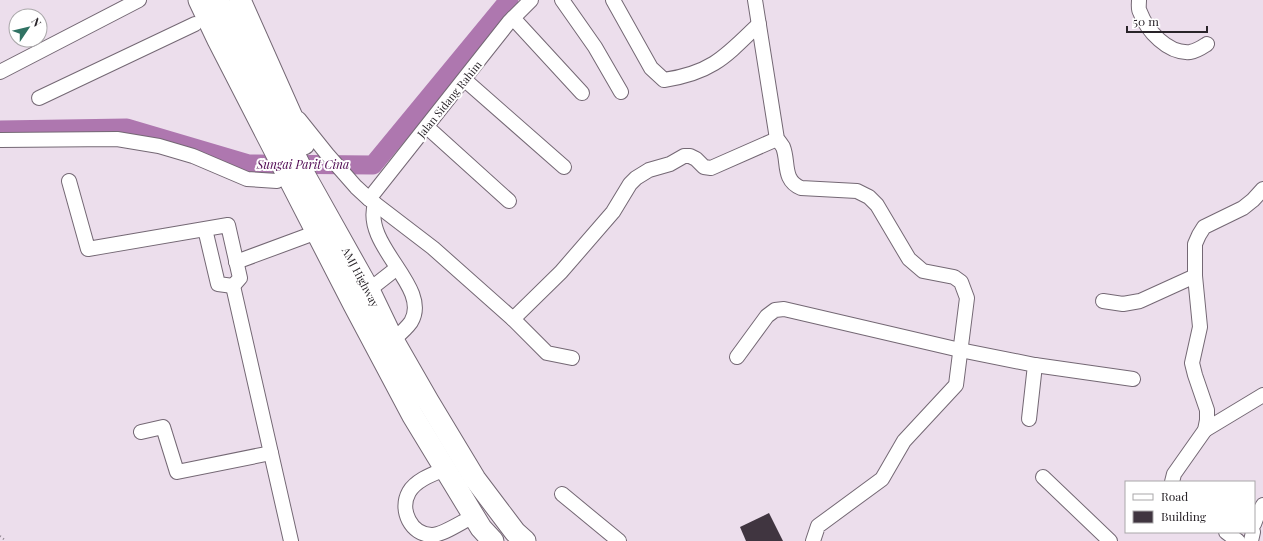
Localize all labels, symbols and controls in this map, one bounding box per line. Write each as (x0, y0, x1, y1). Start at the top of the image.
north arrow (8, 8, 48, 48)
scale bar (1127, 8, 1207, 34)
text: 50 m (1133, 13, 1159, 29)
text: N (28, 14, 45, 30)
street label: Jalan Sidang Rahim (413, 57, 485, 141)
water label: Sungai Parit Cina (256, 156, 349, 172)
street label: AMJ Highway (338, 244, 383, 310)
legend (1125, 481, 1255, 533)
text: Road (1161, 488, 1188, 504)
text: Building (1161, 508, 1207, 524)

